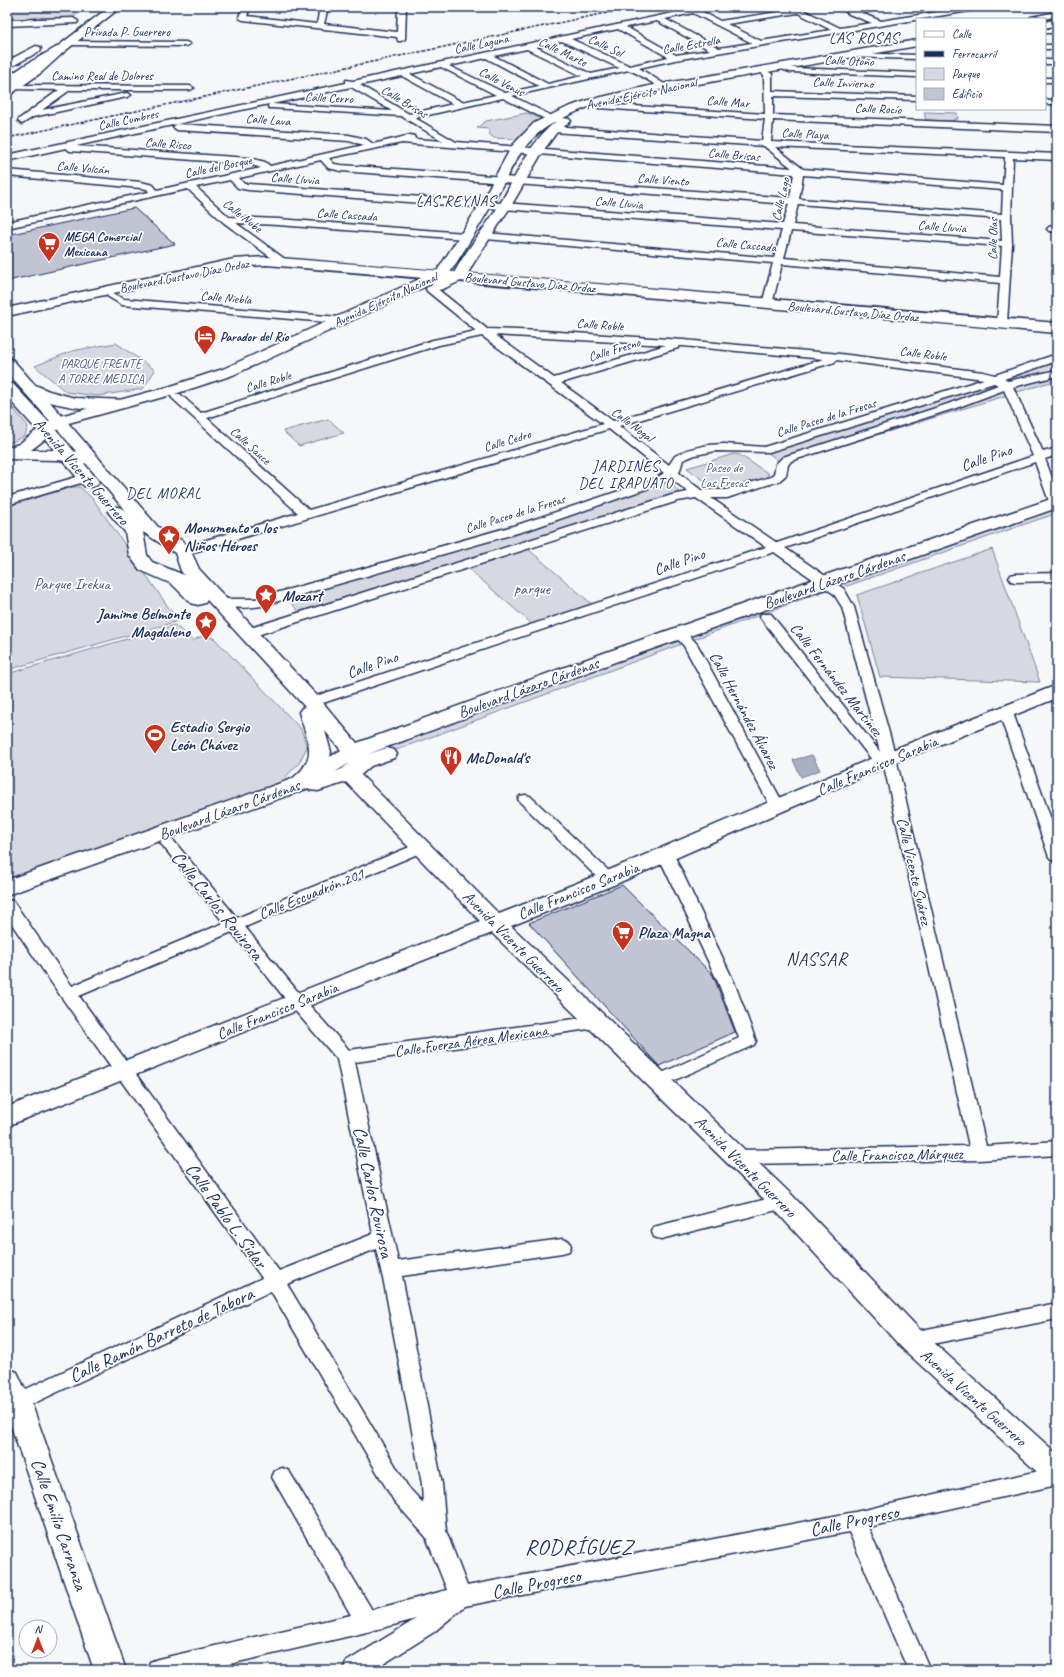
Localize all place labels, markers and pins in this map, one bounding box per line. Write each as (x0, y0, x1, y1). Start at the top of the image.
place label: MEGA Comercial Mexicana (64, 229, 142, 260)
supermarket icon: MEGA Comercial Mexicana (36, 230, 62, 263)
hotel icon: Parador del Río (192, 323, 218, 356)
place label: Parador del Río (220, 329, 290, 345)
place label: Monumento a los Niños Héroes (184, 518, 278, 556)
place icon: Monumento a los Niños Héroes (156, 523, 182, 556)
place icon: Mozart (253, 582, 279, 615)
place label: Mozart (282, 586, 325, 606)
place label: Jamime Belmonte Magdaleno (96, 604, 192, 642)
place icon: Jamime Belmonte Magdaleno (193, 609, 219, 642)
place label: Estadio Sergio León Chávez (170, 717, 250, 755)
sports icon: Estadio Sergio León Chávez (142, 722, 168, 755)
restaurant icon: McDonald's (438, 744, 464, 777)
place label: McDonald's (466, 748, 531, 768)
supermarket icon: Plaza Magna (610, 919, 636, 952)
place label: Plaza Magna (638, 923, 712, 943)

